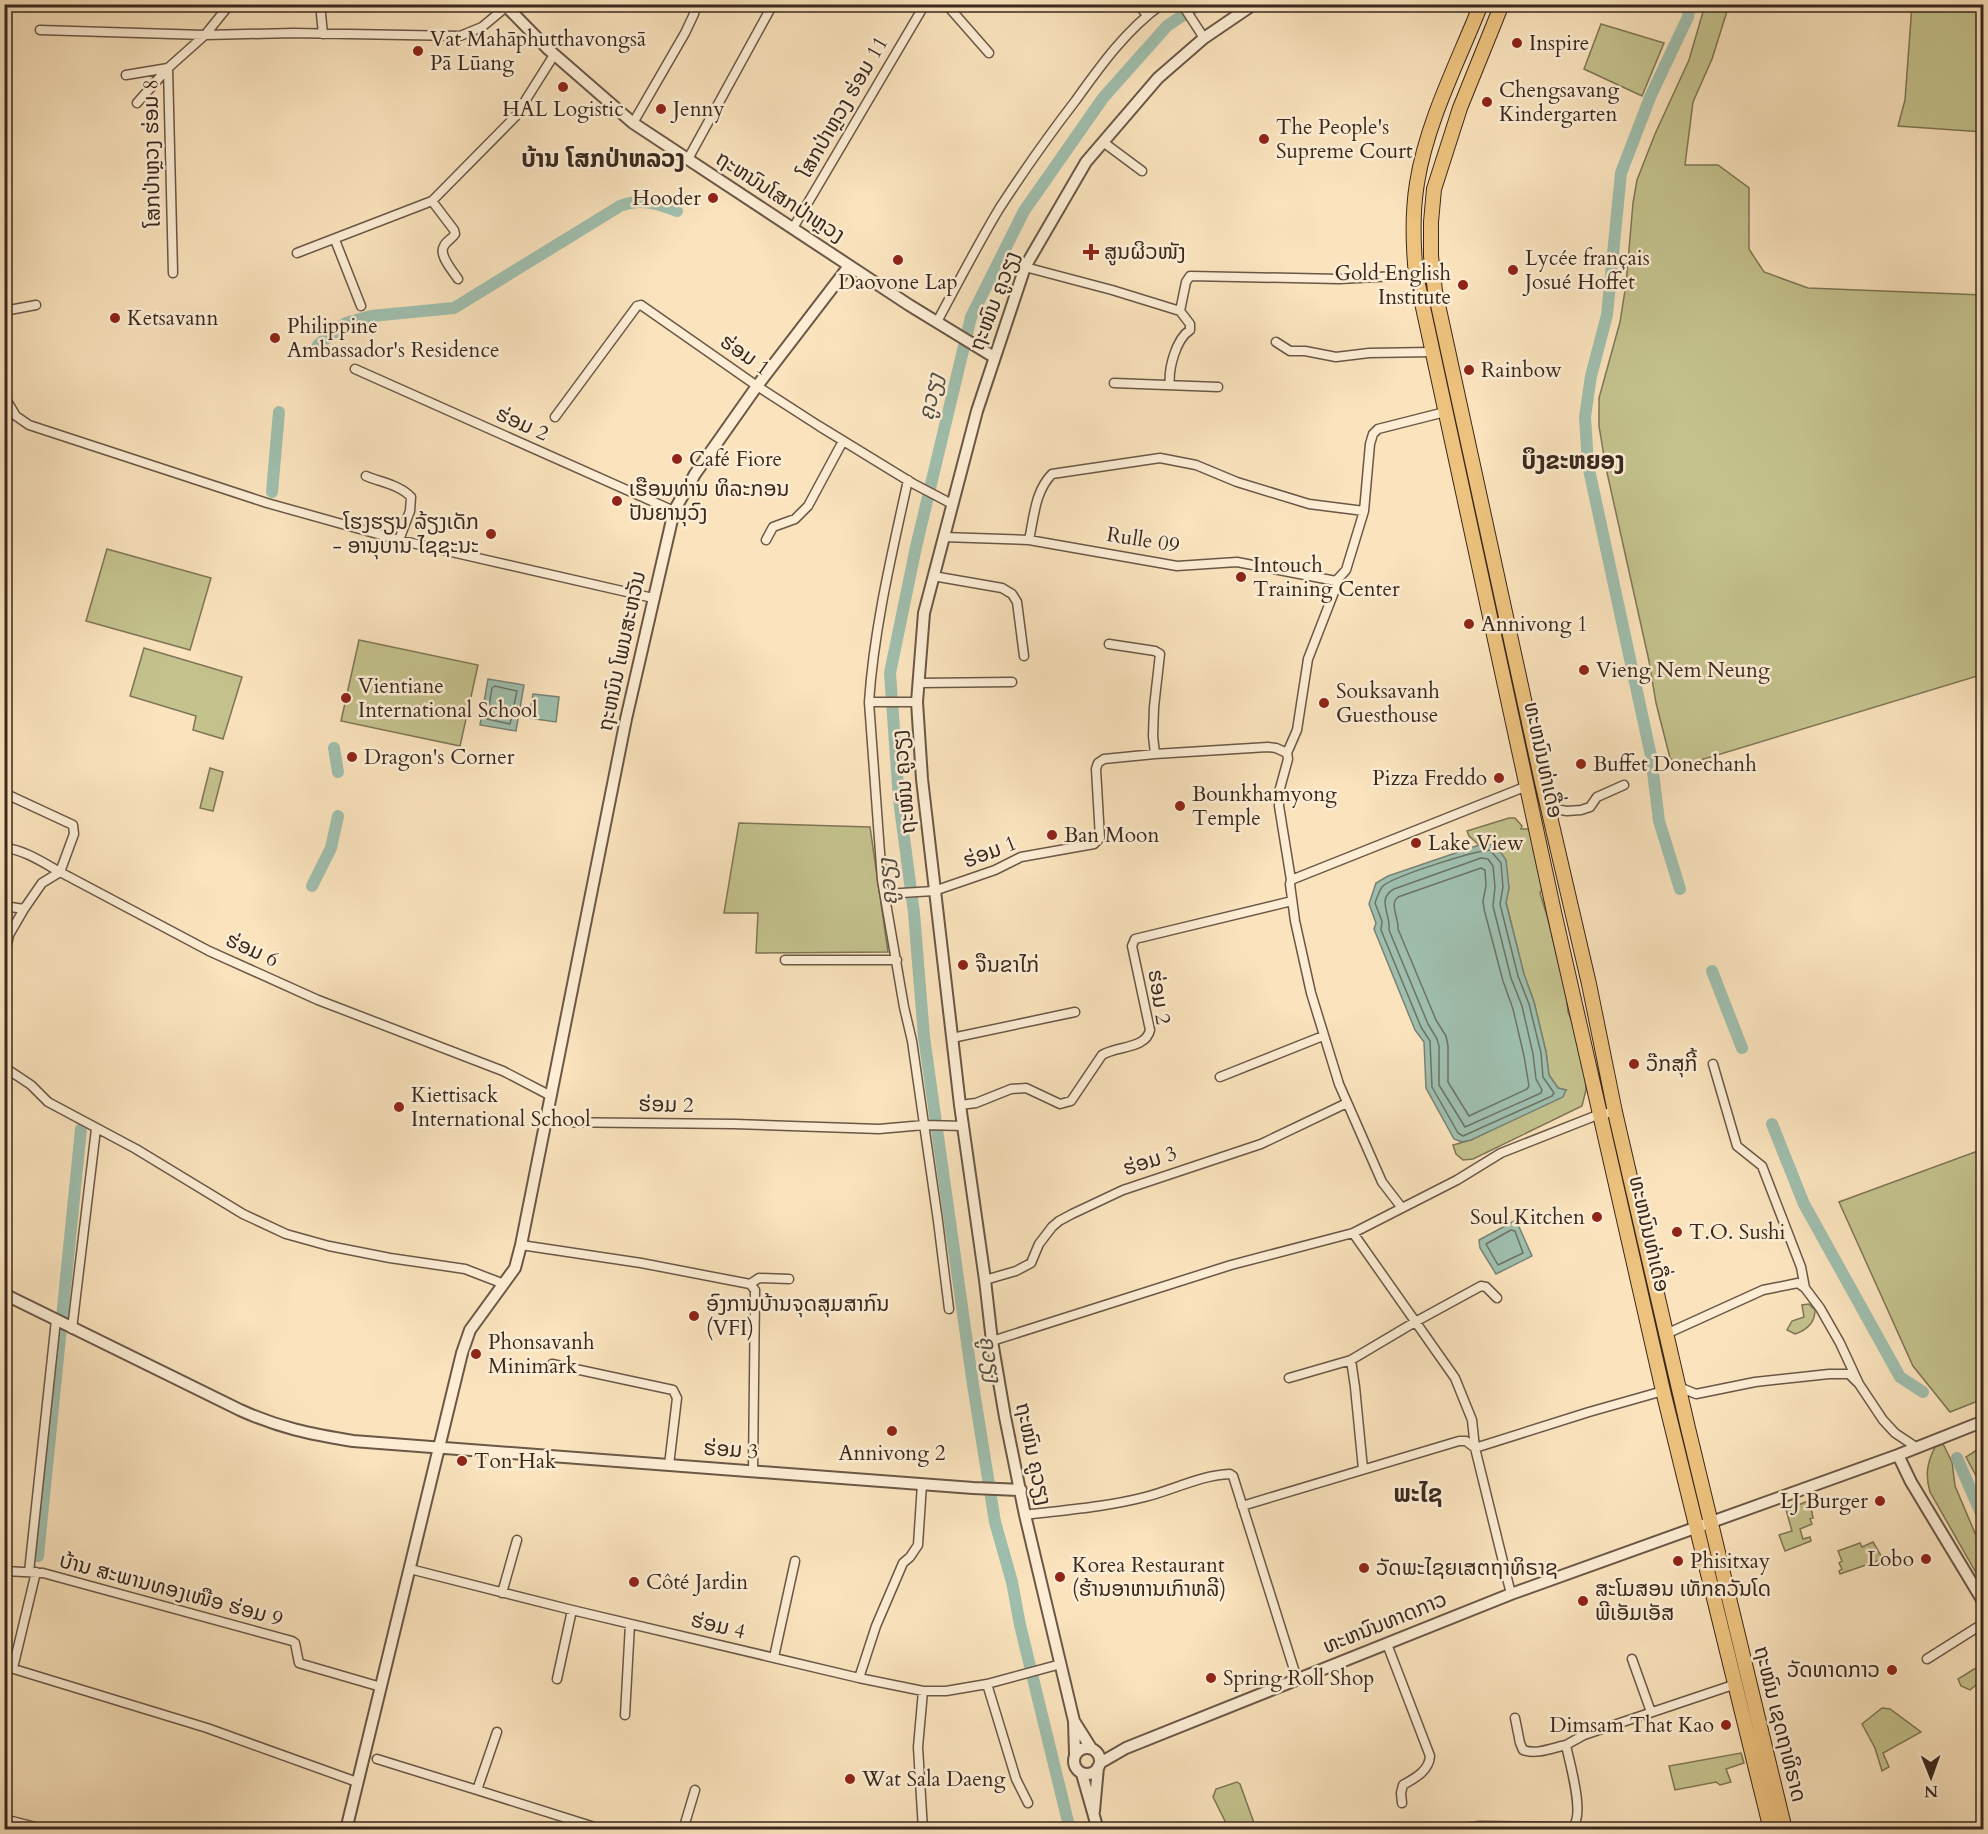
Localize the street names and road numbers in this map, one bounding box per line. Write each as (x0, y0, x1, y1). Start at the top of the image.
street label: ໂສກປ່າຫຼວງ ຮ່ອມ 11 (790, 31, 895, 184)
street label: ໂສກປ່າຫຼວງ ຮ່ອມ 8 (136, 79, 168, 228)
street label: ຖະຫນົນໂສກປ່າຫຼວງ (710, 144, 850, 250)
street label: ຖະໜົນ ຄູວຽງ (963, 247, 1027, 355)
street label: ຮ່ອມ 1 (714, 327, 776, 383)
street label: ຮ່ອມ 2 (491, 400, 553, 449)
street label: Rulle 09 (1104, 520, 1182, 560)
street label: ຖະຫນົນ ໂພນສະຫວັນ (591, 568, 653, 734)
street label: ທະຫນົນທ່າເດື່ອ (1517, 699, 1571, 821)
street label: ຖະໜົນ ຄູວຽງ (885, 729, 923, 835)
street label: ຮ່ອມ 1 (959, 829, 1021, 875)
street label: ຮ່ອມ 6 (221, 926, 283, 974)
street label: ຮ່ອມ 2 (1140, 967, 1178, 1027)
street label: ຮ່ອມ 2 (638, 1090, 694, 1120)
street label: ຮ່ອມ 3 (1119, 1139, 1181, 1183)
street label: ທະຫນົນທ່າເດື່ອ (1622, 1173, 1678, 1295)
street label: ຖະໜົນ ຄູວຽງ (1008, 1400, 1058, 1508)
street label: ຮ່ອມ 3 (702, 1434, 760, 1466)
street label: ບ້ານ ສະພານທອງເໜືອ ຮ່ອມ 9 (56, 1546, 286, 1634)
street label: ທະຫນົນທາດກາວ (1319, 1585, 1451, 1661)
street label: ຮ່ອມ 4 (688, 1606, 748, 1646)
street label: ຖະໜົນ ເຊດຖາທິຣາດ (1747, 1643, 1813, 1805)

